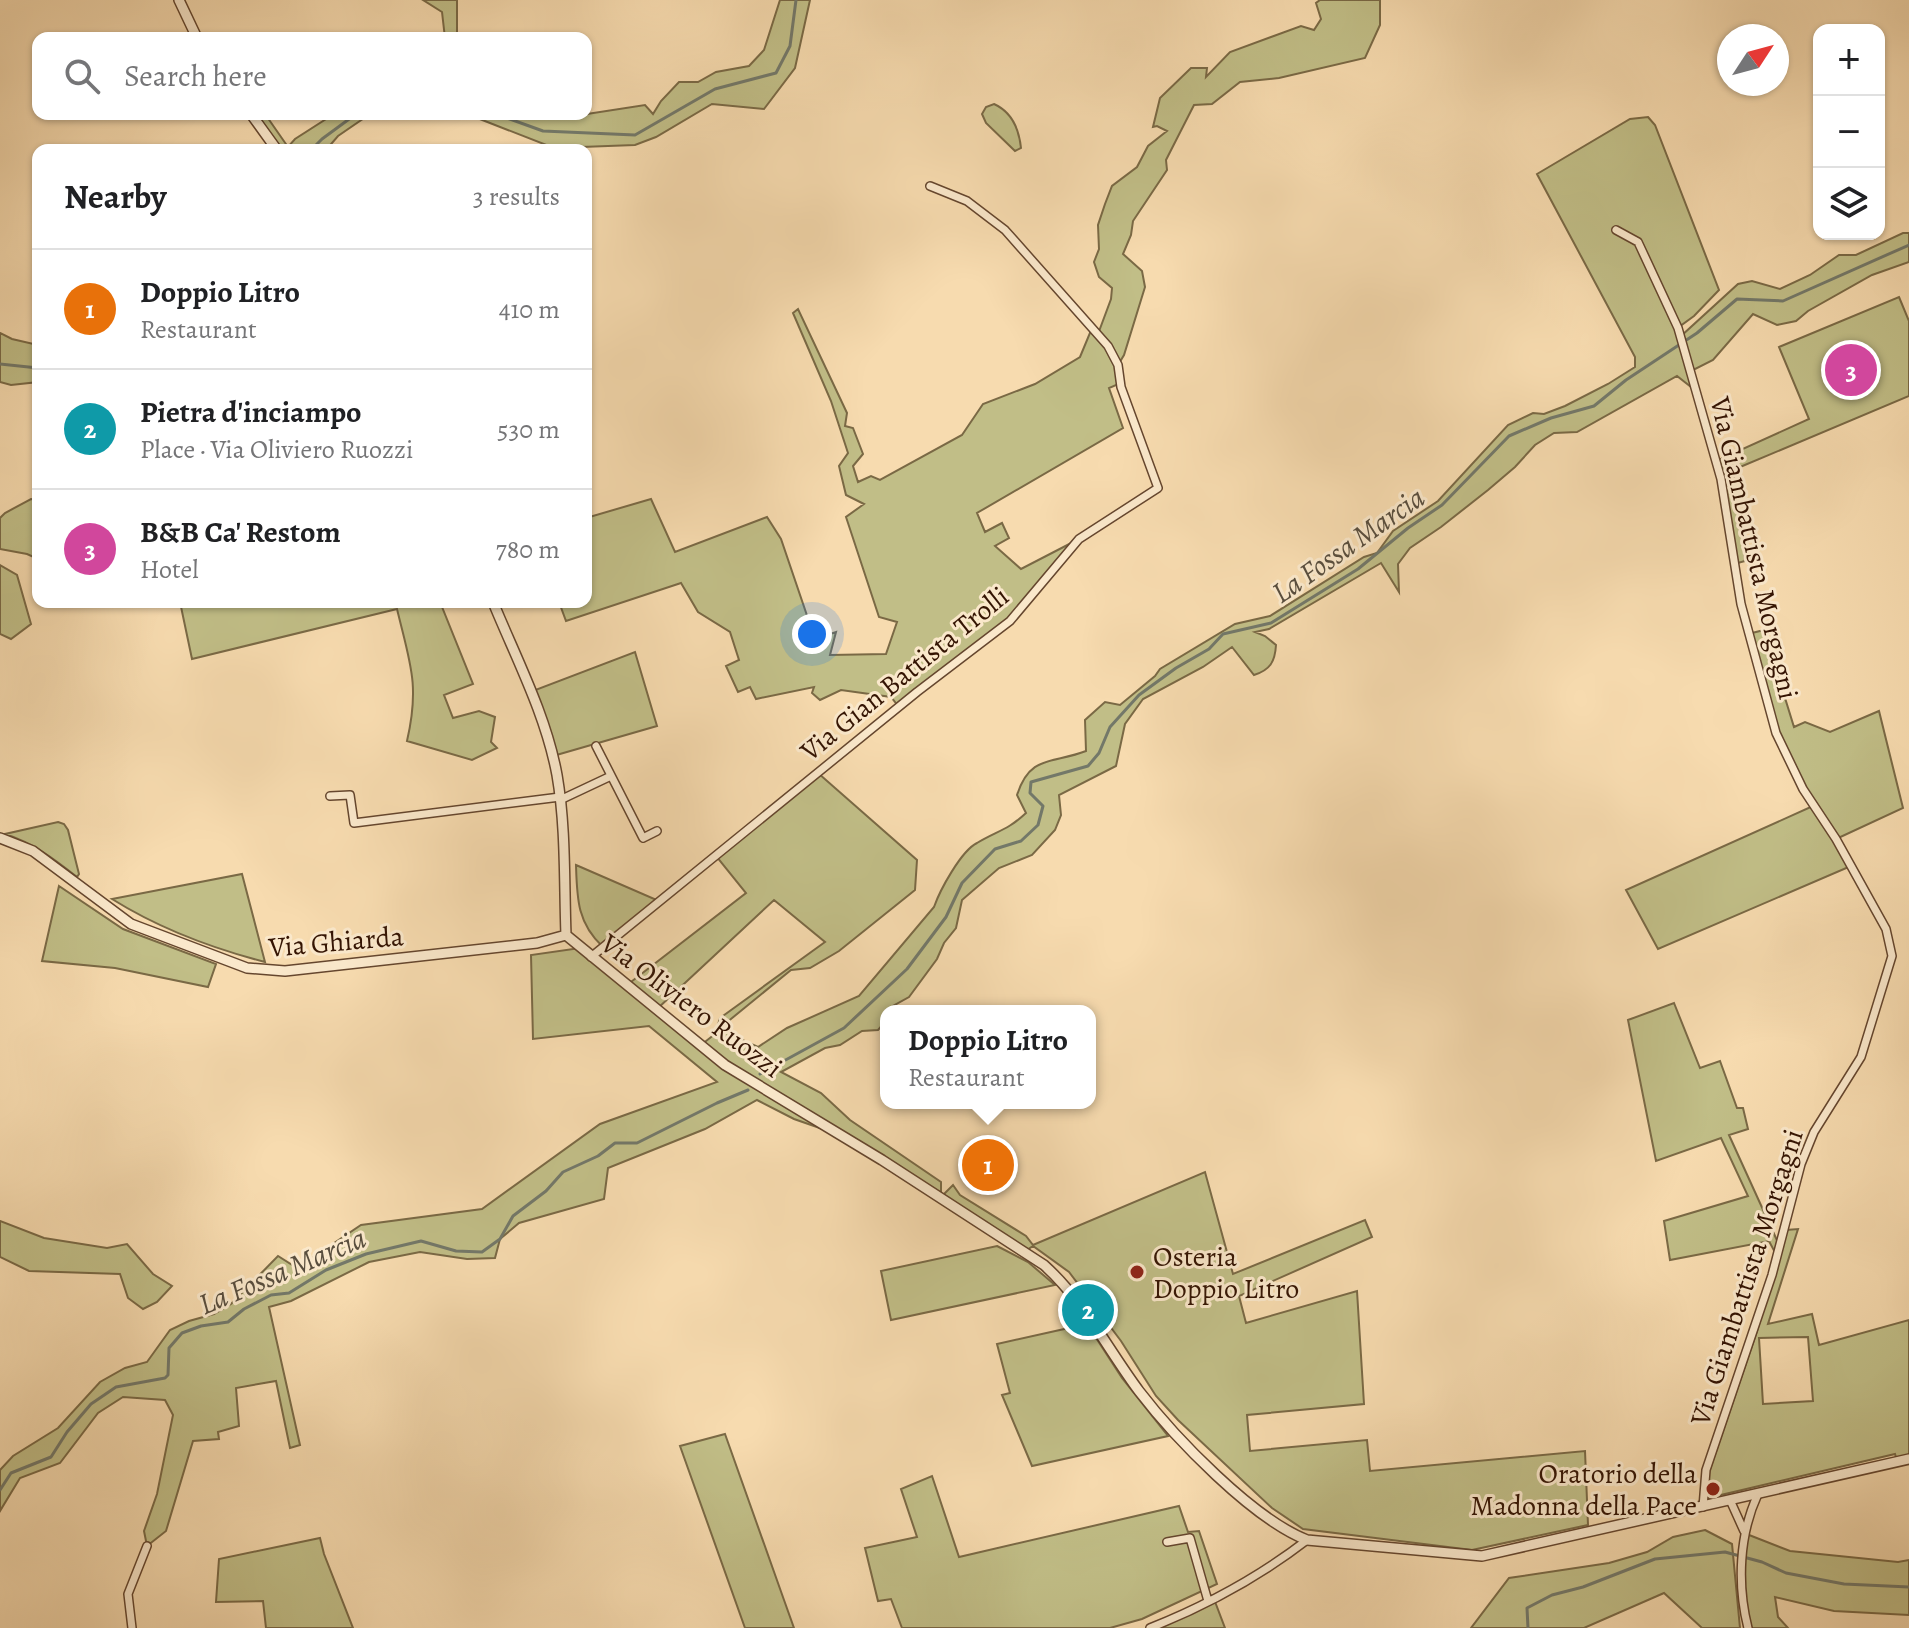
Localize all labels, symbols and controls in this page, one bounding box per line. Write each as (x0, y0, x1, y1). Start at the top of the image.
north arrow (1717, 24, 1789, 96)
map controls (1813, 24, 1885, 240)
button: + (1813, 24, 1885, 96)
search box (32, 32, 592, 120)
icon: search (60, 54, 104, 98)
text: Search here (124, 56, 267, 96)
button: − (1813, 96, 1885, 168)
button: layers (1813, 168, 1885, 240)
text: Nearby (64, 173, 167, 220)
text: 3 results (473, 179, 560, 214)
text: Doppio Litro (140, 272, 300, 312)
text: 1 (85, 292, 95, 327)
text: 410 m (499, 292, 560, 327)
text: Restaurant (140, 312, 257, 347)
pin: 3 (1825, 340, 1877, 400)
text: Pietra d'inciampo (140, 392, 362, 432)
street label: Via Giambattista Morgagni (1700, 392, 1807, 703)
text: 2 (84, 412, 96, 447)
text: 530 m (497, 412, 560, 447)
text: Place · Via Oliviero Ruozzi (140, 432, 413, 467)
water label: La Fossa Marcia (1264, 477, 1433, 612)
text: B&B Ca' Restom (140, 512, 341, 552)
text: 3 (84, 532, 96, 567)
text: 780 m (496, 532, 560, 567)
text: Hotel (140, 552, 199, 587)
street label: Via Gian Battista Trolli (792, 578, 1017, 770)
your location (792, 614, 832, 654)
street label: Via Ghiarda (266, 917, 405, 967)
street label: Via Oliviero Ruozzi (592, 924, 790, 1087)
popup (880, 1005, 1096, 1109)
text: Doppio Litro (908, 1020, 1068, 1060)
text: Restaurant (908, 1060, 1025, 1095)
street label: Via Giambattista Morgagni (1681, 1124, 1813, 1431)
pin: 1 (962, 1135, 1014, 1195)
water label: La Fossa Marcia (192, 1218, 372, 1324)
place label: Osteria Doppio Litro (1153, 1238, 1299, 1308)
marker: Osteria Doppio Litro (1128, 1263, 1146, 1281)
pin: 2 (1062, 1280, 1114, 1340)
place label: Oratorio della Madonna della Pace (1471, 1455, 1697, 1525)
marker: Oratorio della Madonna della Pace (1704, 1480, 1722, 1498)

